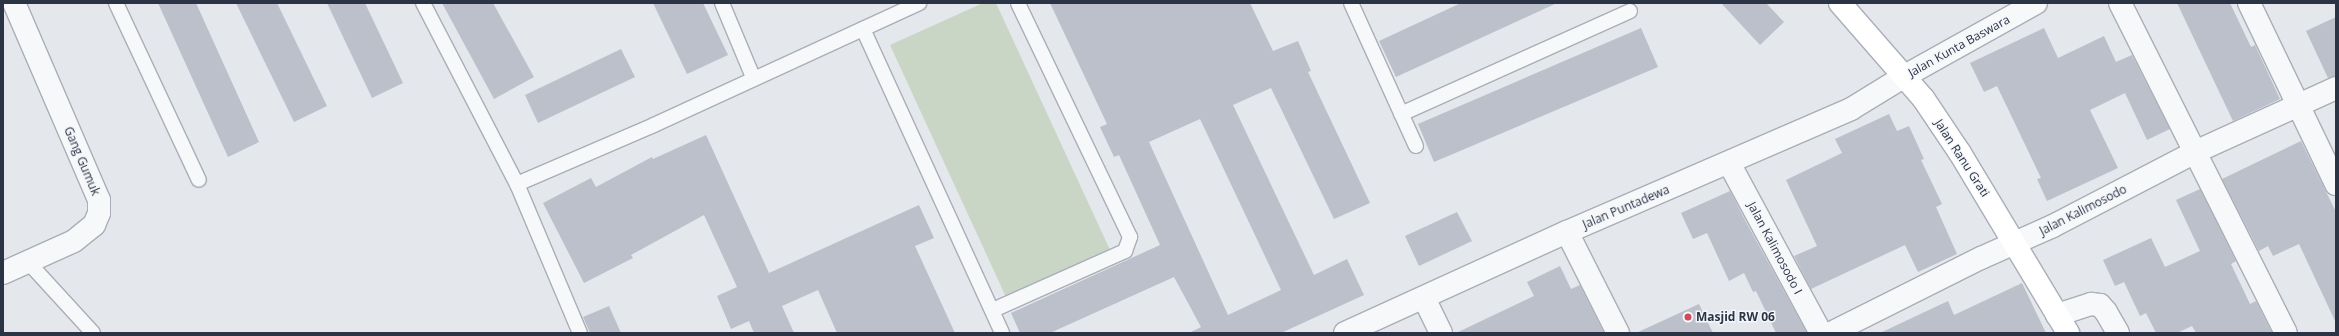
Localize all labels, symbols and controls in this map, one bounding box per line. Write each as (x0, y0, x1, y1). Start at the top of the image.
street label: Jalan Kunta Baswara (1906, 12, 2012, 80)
street label: Jalan Ranu Grati (1932, 117, 1992, 199)
street label: Gang Gumuk (61, 124, 103, 198)
street label: Jalan Puntadewa (1580, 182, 1672, 232)
street label: Jalan Kalimosodo (2037, 182, 2129, 238)
street label: Jalan Kalimosodo I (1745, 199, 1805, 297)
place label: Masjid RW 06 (1696, 310, 1775, 324)
marker: Masjid RW 06 (1683, 312, 1693, 322)

